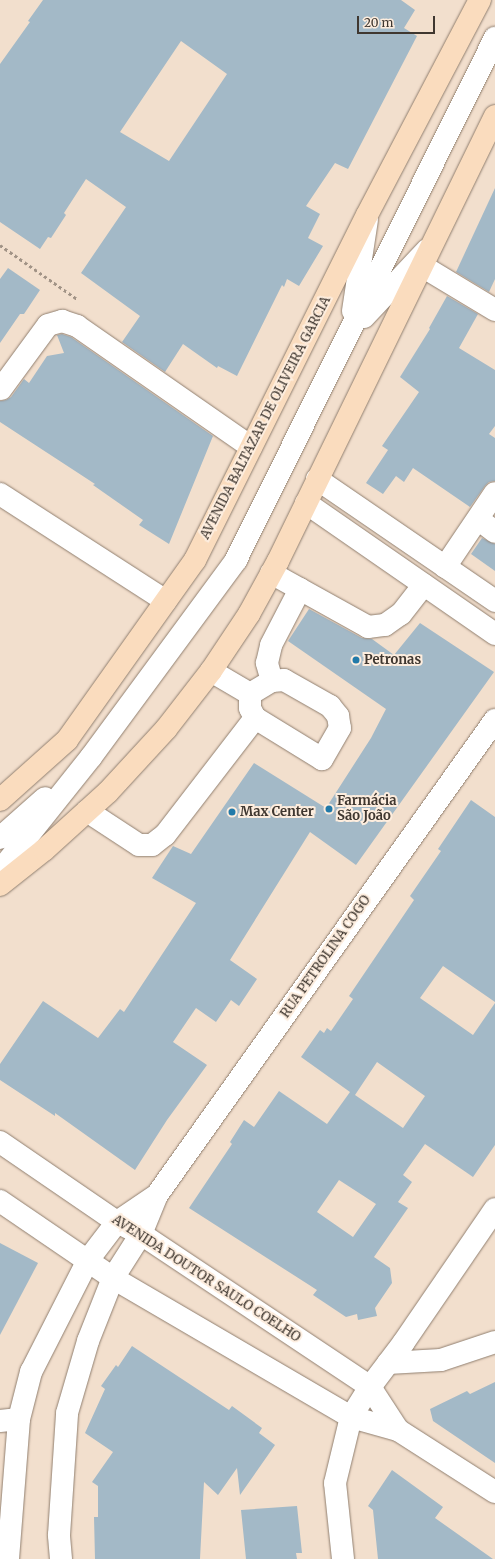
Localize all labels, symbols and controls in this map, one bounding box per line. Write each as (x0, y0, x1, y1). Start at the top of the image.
scale bar (359, 8, 437, 34)
text: 20 m (364, 15, 393, 30)
street label: AVENIDA BALTAZAR DE OLIVEIRA GARCIA (198, 294, 334, 542)
place label: Petronas (364, 652, 421, 668)
marker: Petronas (351, 655, 361, 665)
place label: Farmácia São João (337, 794, 396, 825)
place label: Max Center (240, 804, 314, 820)
marker: Farmácia São João (324, 804, 334, 814)
marker: Max Center (227, 807, 237, 817)
street label: RUA PETROLINA COGO (278, 893, 374, 1021)
street label: AVENIDA DOUTOR SAULO COELHO (109, 1212, 303, 1346)

